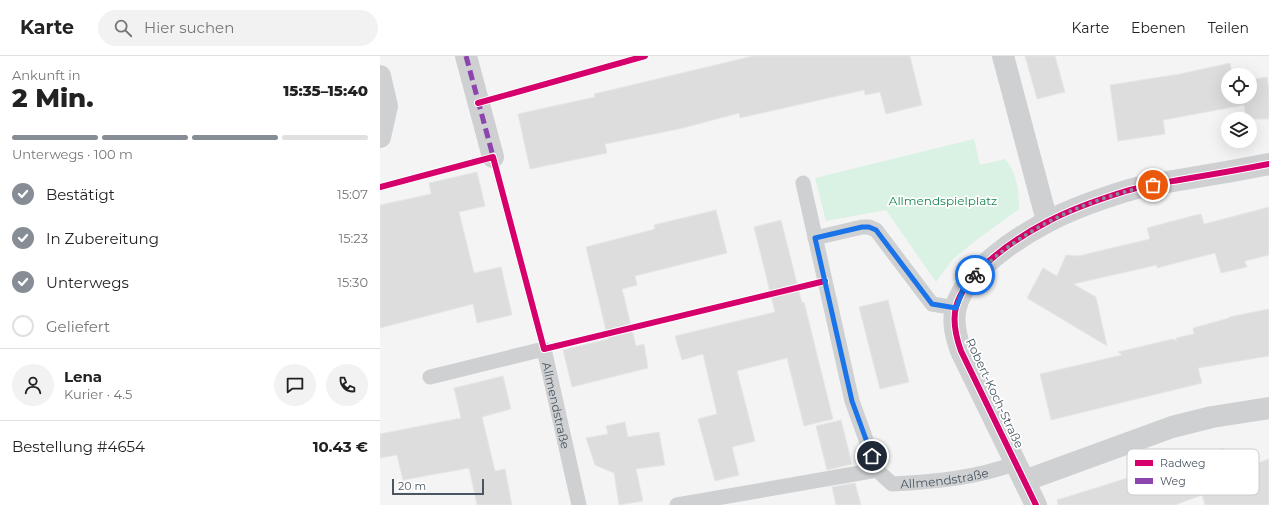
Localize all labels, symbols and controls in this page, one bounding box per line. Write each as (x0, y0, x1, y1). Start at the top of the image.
search box (98, 10, 378, 46)
text: Karte (20, 16, 74, 39)
icon: search (112, 17, 134, 39)
text: Hier suchen (144, 18, 234, 37)
text: Karte (1071, 19, 1109, 37)
text: Ebenen (1131, 19, 1186, 37)
text: Teilen (1208, 19, 1249, 37)
text: Ankunft in (12, 67, 81, 83)
map controls (1221, 68, 1257, 148)
button: locate (1221, 68, 1257, 104)
text: 15:35–15:40 (283, 81, 368, 100)
text: 2 Min. (12, 82, 94, 114)
button: layers (1221, 112, 1257, 148)
text: Unterwegs · 100 m (12, 146, 133, 162)
pin (1136, 168, 1170, 202)
icon: bag (1142, 174, 1164, 196)
icon: check (12, 183, 34, 205)
text: Bestätigt (46, 185, 115, 204)
text: 15:07 (337, 186, 368, 202)
park label: Allmendspielplatz (889, 193, 997, 208)
icon: check (12, 227, 34, 249)
text: In Zubereitung (46, 229, 159, 248)
text: 15:23 (338, 230, 368, 246)
courier (955, 255, 995, 295)
icon: bike (964, 264, 986, 286)
icon: check (12, 271, 34, 293)
text: Unterwegs (46, 273, 129, 292)
text: 15:30 (337, 274, 368, 290)
text: Geliefert (46, 317, 110, 336)
street label: Robert-Koch-Straße (963, 336, 1027, 450)
street label: Allmendstraße (540, 360, 574, 450)
button: person (12, 364, 54, 406)
button: chat (274, 364, 316, 406)
button: phone (326, 364, 368, 406)
text: Lena (64, 367, 102, 386)
text: Kurier · 4.5 (64, 386, 132, 402)
text: Bestellung #4654 (12, 437, 145, 456)
text: 10.43 € (313, 437, 368, 456)
pin (855, 439, 889, 473)
icon: home (861, 445, 883, 467)
legend (1127, 449, 1259, 495)
text: Radweg (1160, 456, 1206, 470)
street label: Allmendstraße (900, 465, 990, 491)
text: Weg (1160, 474, 1186, 488)
scale bar (392, 477, 484, 496)
text: 20 m (398, 479, 426, 493)

